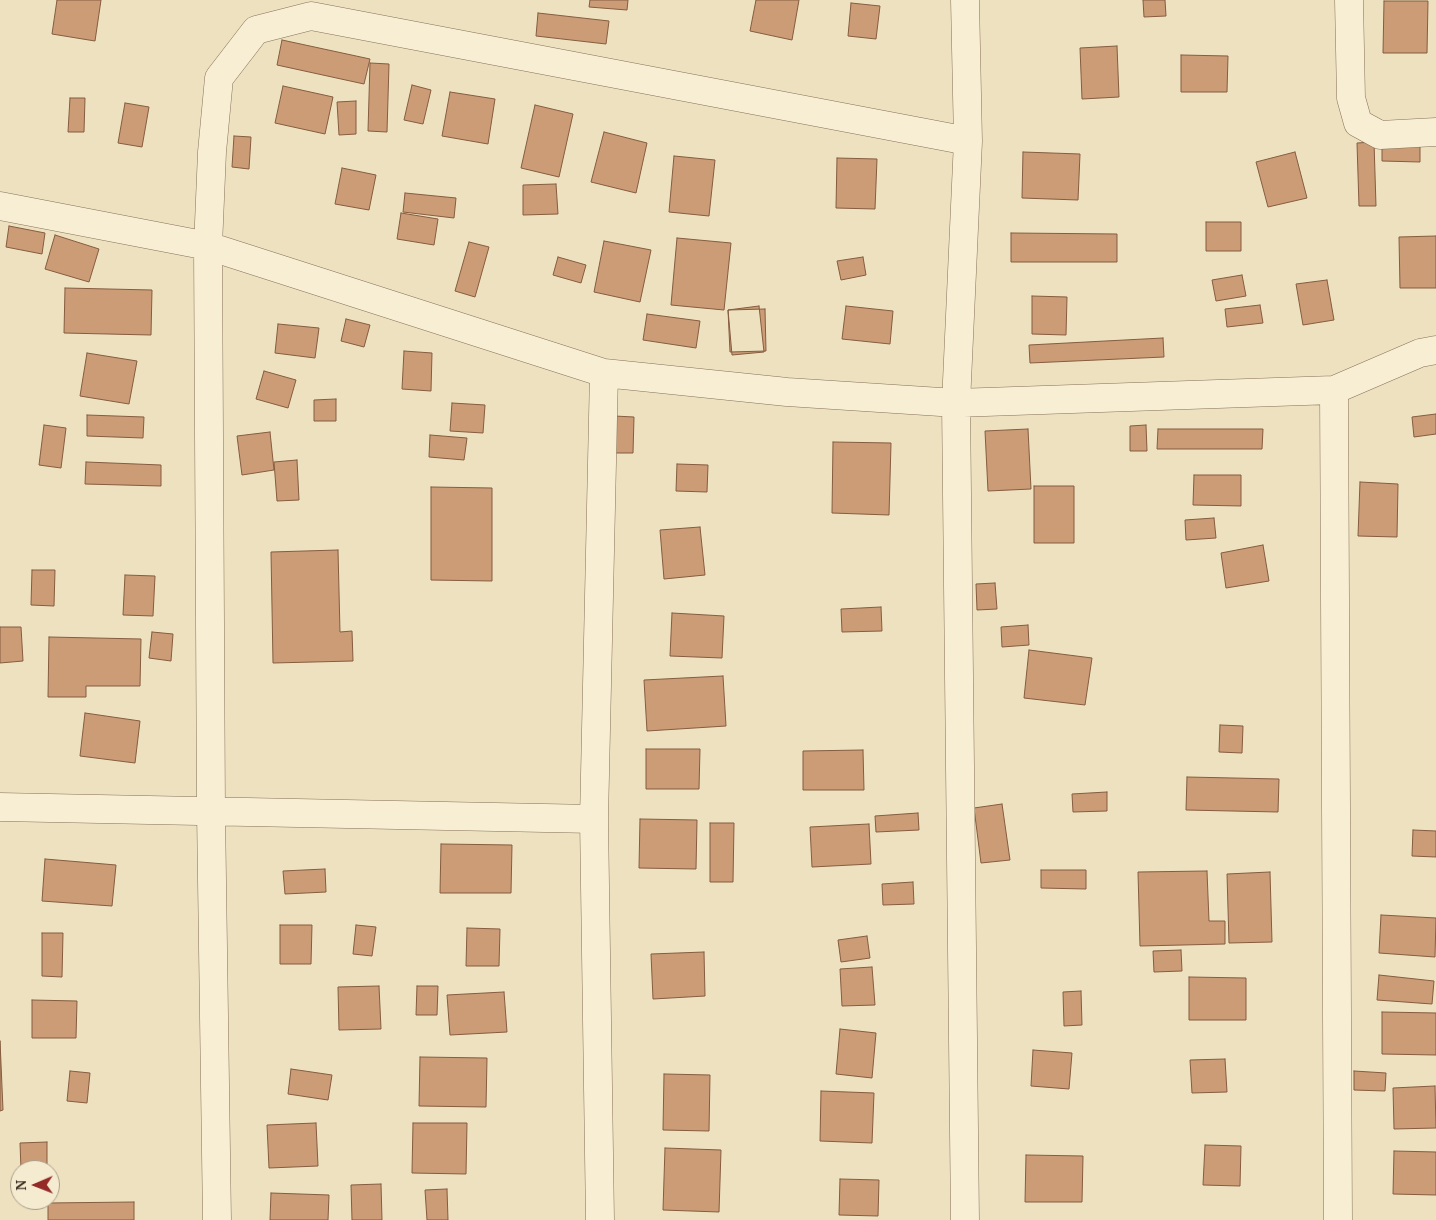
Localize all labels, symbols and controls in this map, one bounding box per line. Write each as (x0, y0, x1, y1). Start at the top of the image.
north arrow (10, 1160, 60, 1210)
text: N (11, 1180, 30, 1191)

